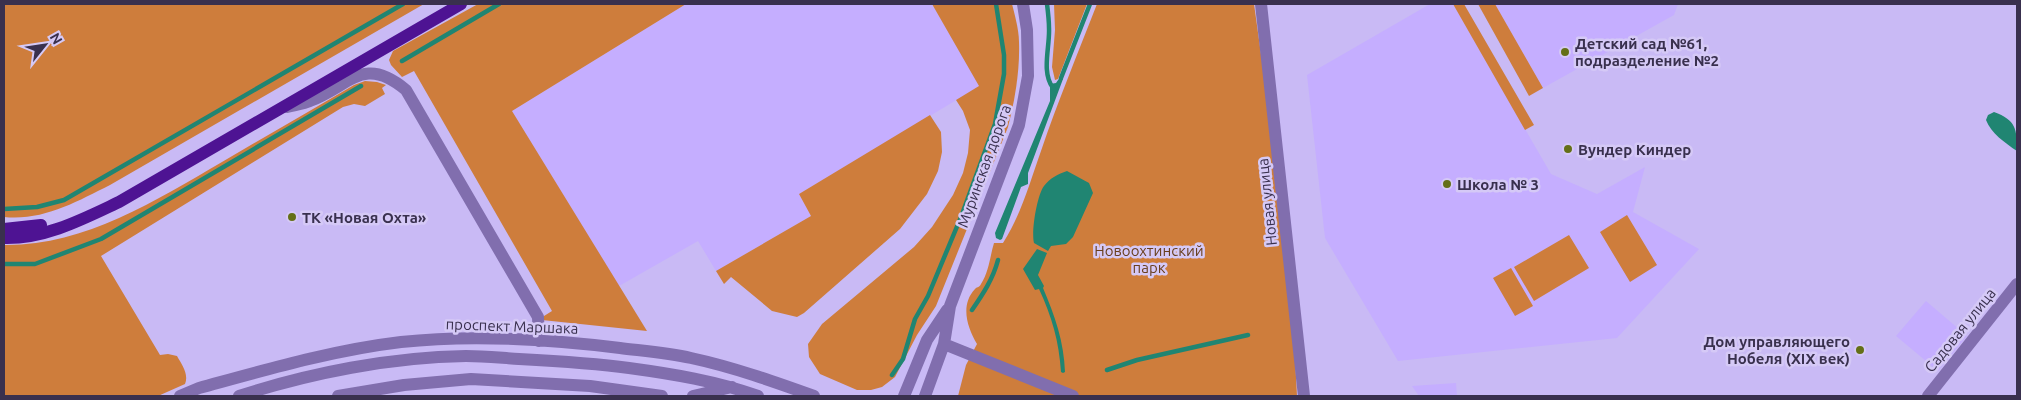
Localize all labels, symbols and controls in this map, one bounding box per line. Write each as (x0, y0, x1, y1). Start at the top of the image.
north arrow (20, 20, 70, 70)
text: N (47, 30, 66, 47)
place label: Детский сад №61, подразделение №2 (1575, 35, 1719, 69)
marker: Детский сад №61, подразделение №2 (1559, 46, 1571, 58)
street label: Муринская дорога (954, 102, 1014, 230)
place label: Вундер Киндер (1578, 141, 1691, 158)
marker: Вундер Киндер (1562, 143, 1574, 155)
street label: Новая улица (1254, 157, 1280, 247)
place label: Школа № 3 (1457, 176, 1539, 193)
marker: Школа № 3 (1441, 178, 1453, 190)
place label: ТК «Новая Охта» (302, 209, 427, 226)
marker: ТК «Новая Охта» (286, 211, 298, 223)
park label: Новоохтинский парк (1094, 242, 1204, 276)
street label: Садовая улица (1921, 285, 1999, 375)
street label: проспект Маршака (445, 315, 579, 337)
place label: Дом управляющего Нобеля (XIX век) (1703, 333, 1850, 367)
marker: Дом управляющего Нобеля (XIX век) (1854, 344, 1866, 356)

